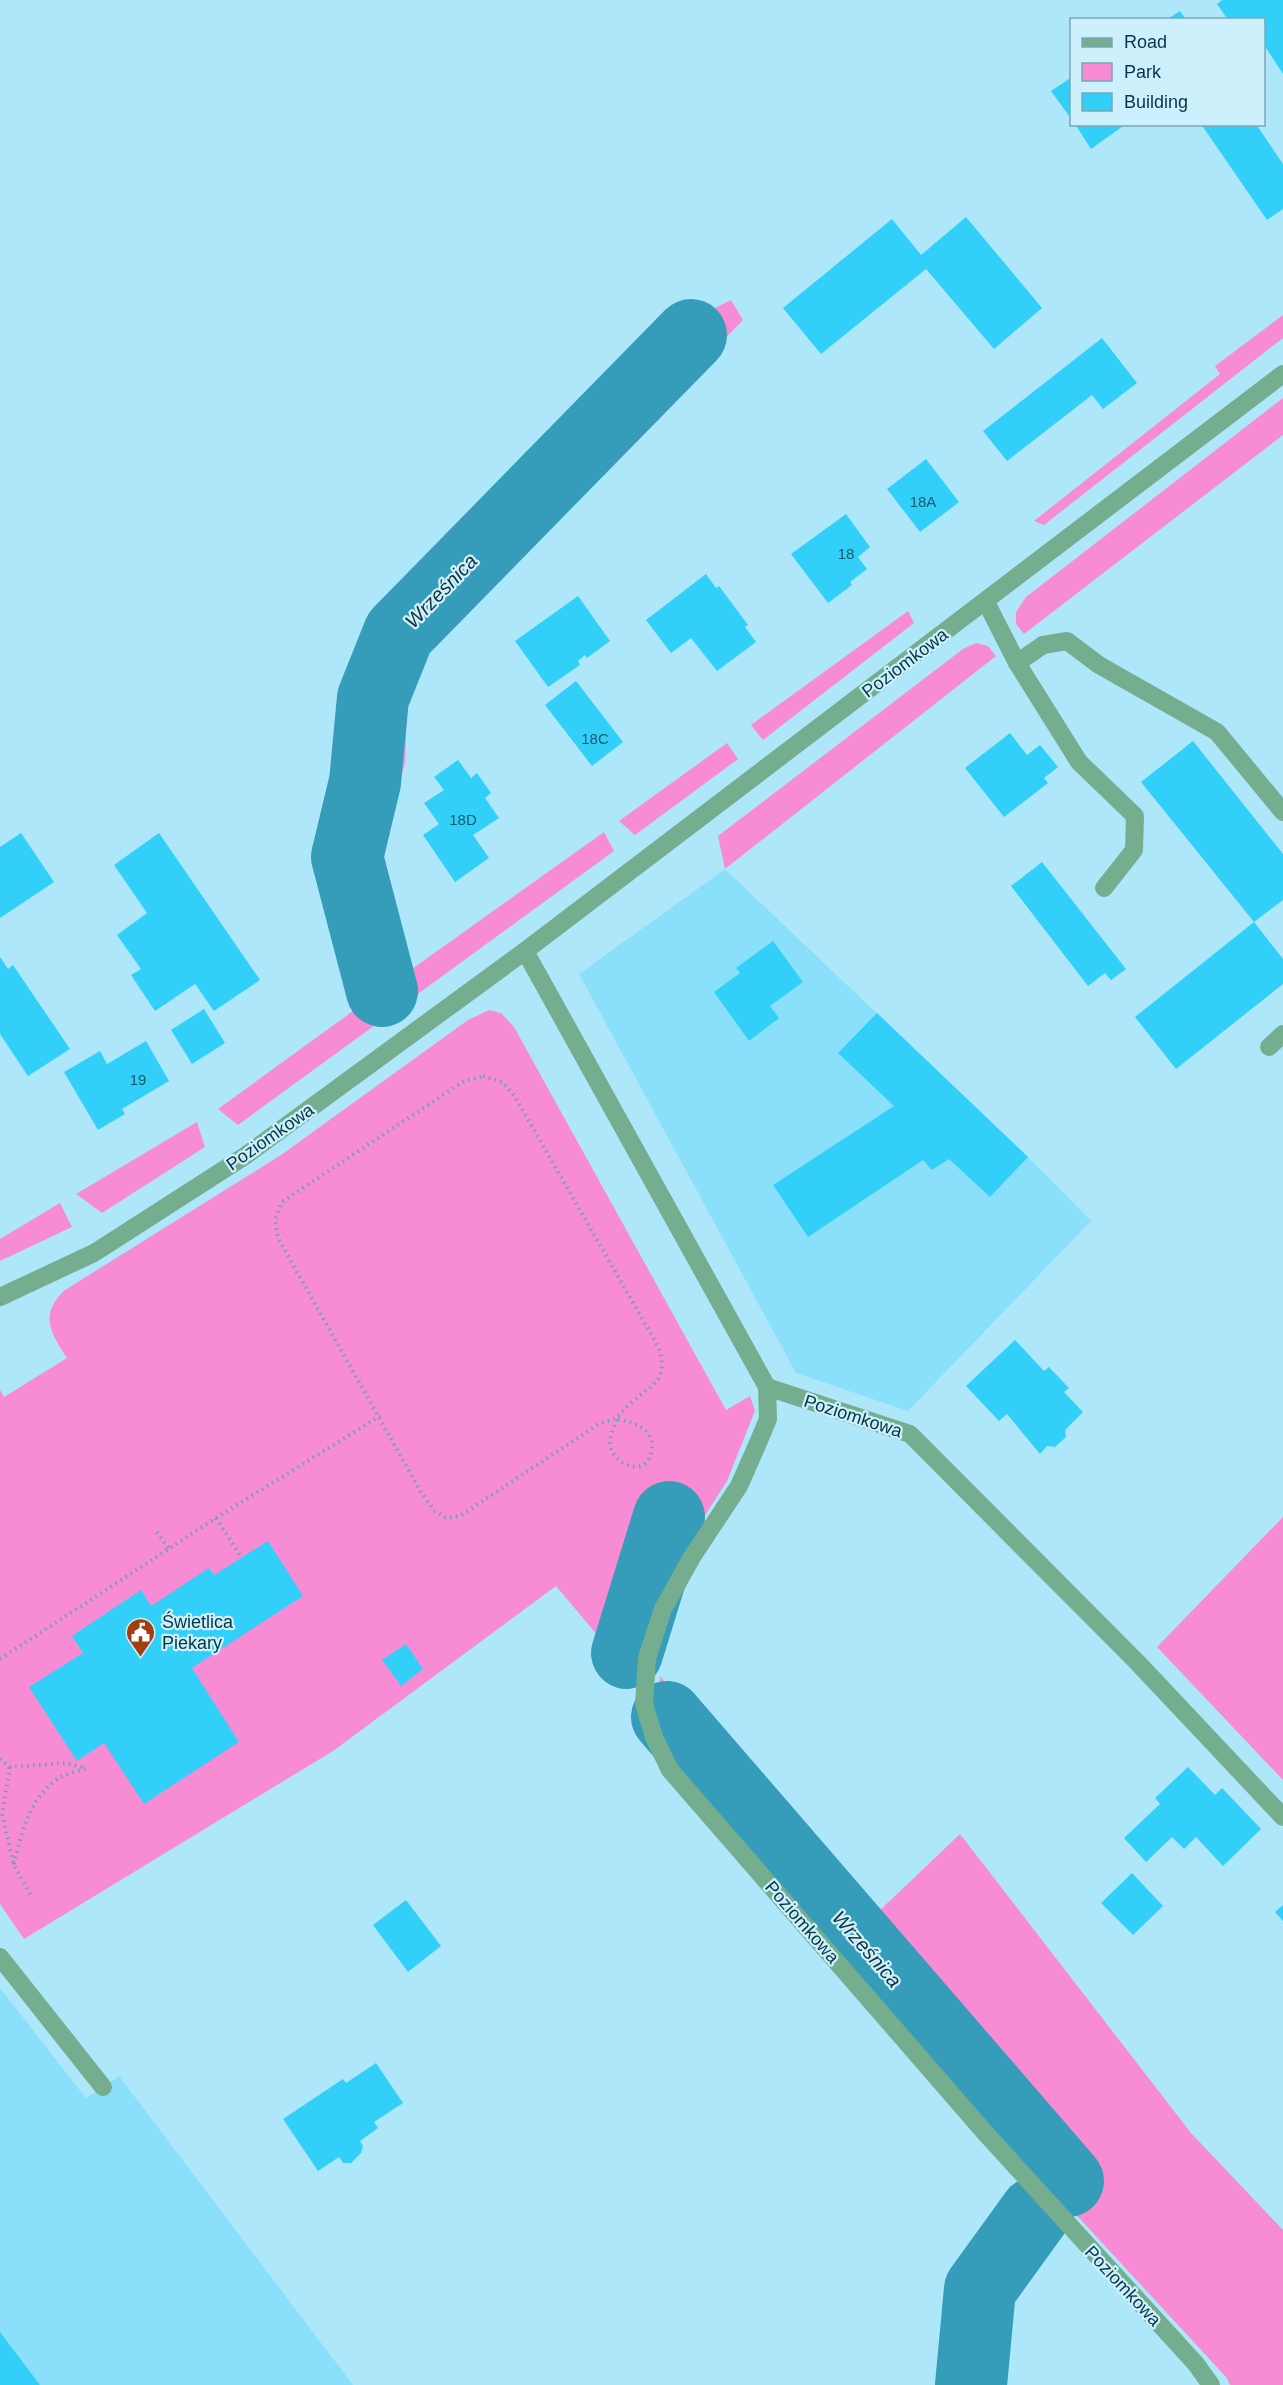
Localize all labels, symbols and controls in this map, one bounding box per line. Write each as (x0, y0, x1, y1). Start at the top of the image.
legend (1070, 18, 1265, 126)
text: Road (1124, 32, 1167, 52)
text: Park (1124, 62, 1162, 82)
text: Building (1124, 92, 1188, 112)
house number: 18A (910, 493, 936, 510)
house number: 18 (838, 545, 854, 562)
water label: Wrześnica (401, 550, 481, 632)
street label: Poziomkowa (858, 624, 953, 702)
house number: 18C (581, 730, 609, 747)
house number: 18D (449, 811, 477, 828)
house number: 19 (130, 1071, 146, 1088)
street label: Poziomkowa (222, 1099, 318, 1174)
street label: Poziomkowa (801, 1391, 906, 1442)
place label: Świetlica Piekary (162, 1611, 234, 1653)
public building icon: Świetlica Piekary (125, 1616, 157, 1658)
street label: Poziomkowa (761, 1877, 844, 1968)
water label: Wrześnica (828, 1907, 906, 1991)
street label: Poziomkowa (1081, 2242, 1166, 2331)

